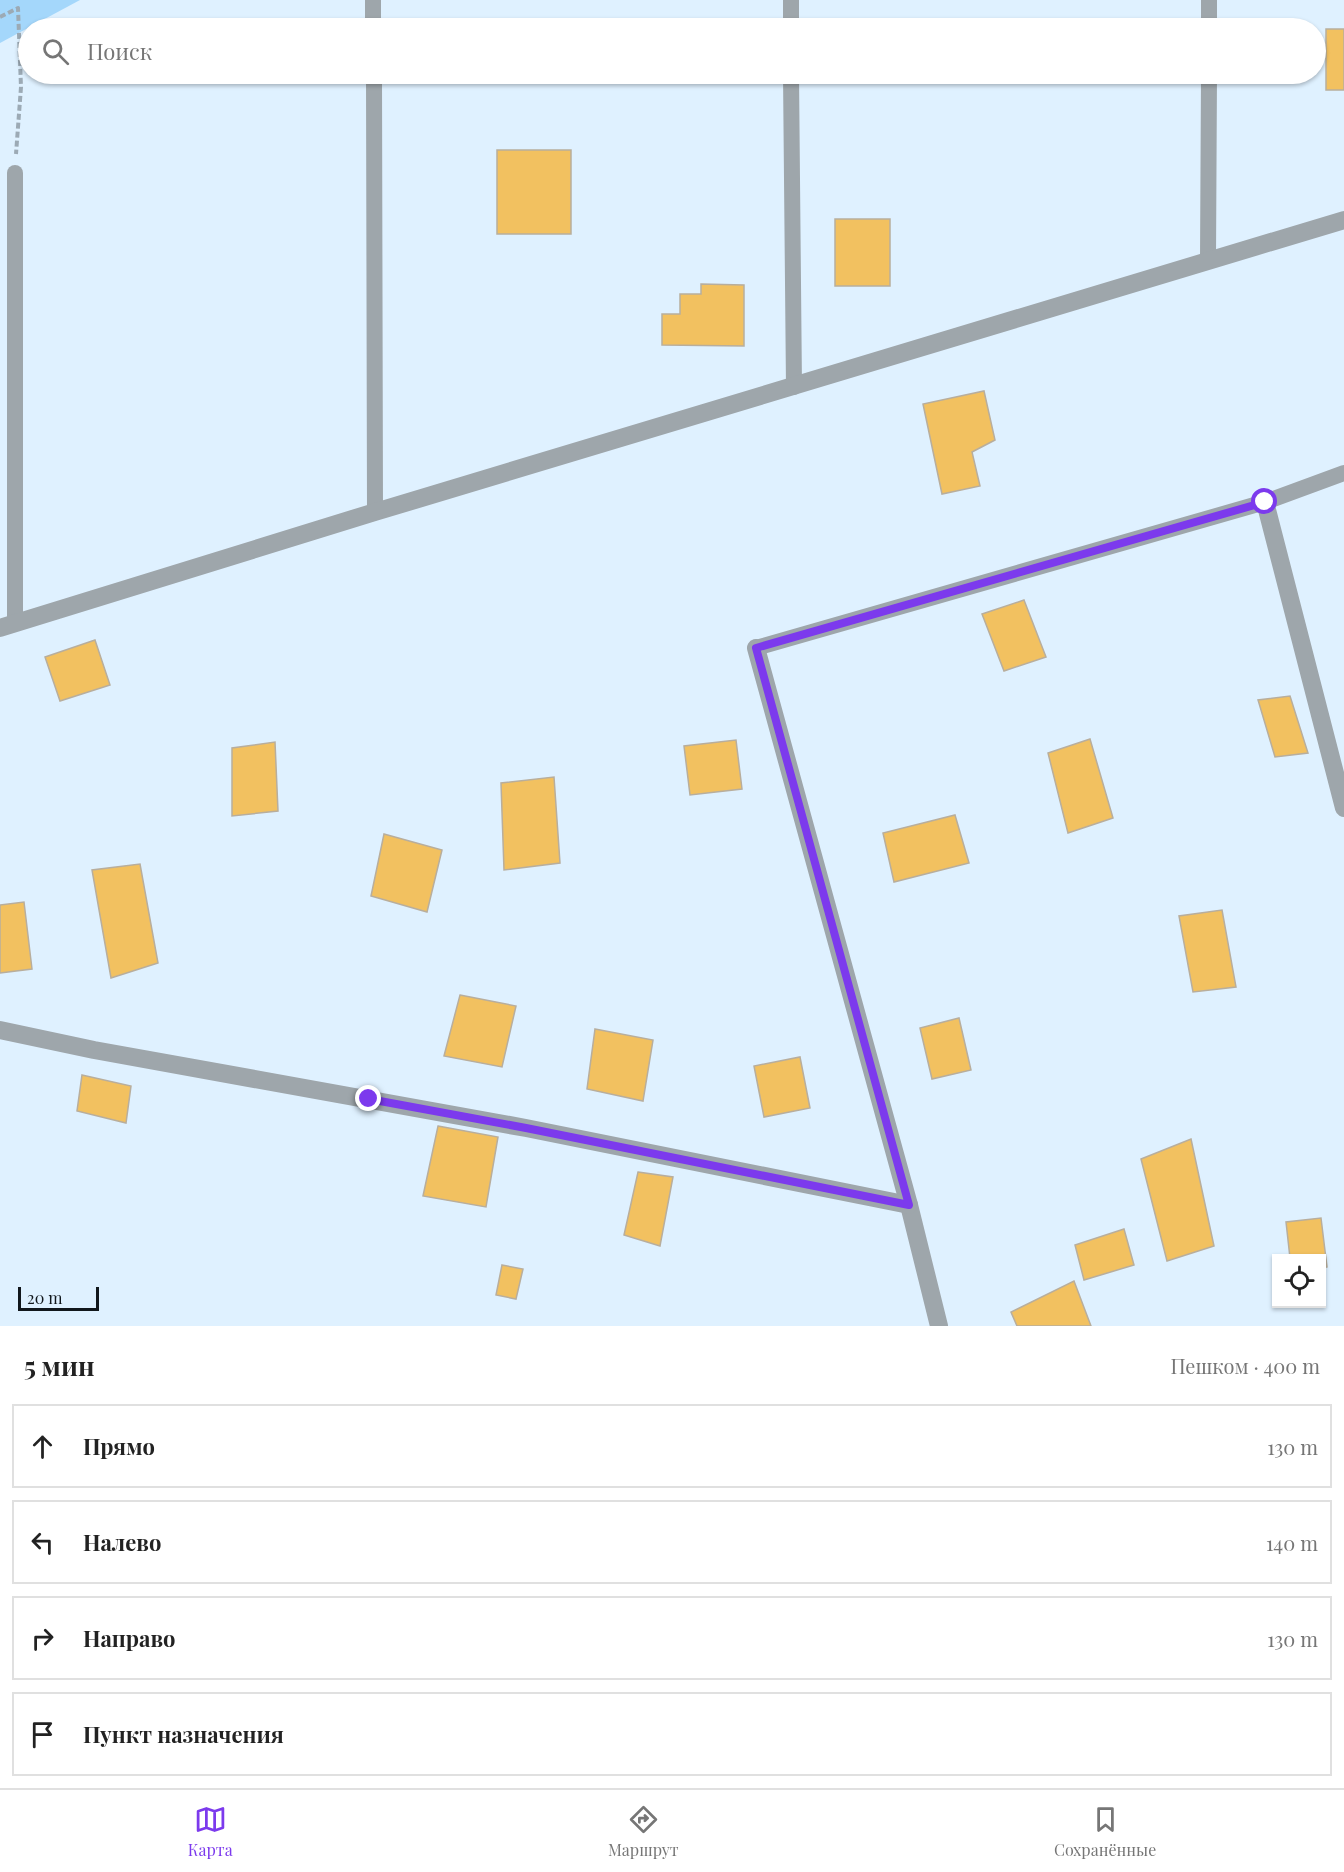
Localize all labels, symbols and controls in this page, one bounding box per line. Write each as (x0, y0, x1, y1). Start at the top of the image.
search box (18, 18, 1326, 84)
icon: search (39, 35, 72, 68)
text: Поиск (87, 36, 152, 66)
route start (1251, 488, 1277, 514)
route end (355, 1085, 381, 1111)
map controls (1272, 1254, 1326, 1308)
button: locate (1272, 1254, 1326, 1308)
scale bar (18, 1284, 99, 1312)
text: 20 m (27, 1287, 62, 1308)
text: 5 мин (24, 1348, 95, 1383)
text: Пешком · 400 m (1171, 1352, 1320, 1379)
icon: ahead (26, 1430, 59, 1463)
text: Прямо (83, 1431, 155, 1461)
text: 130 m (1267, 1433, 1318, 1460)
icon: left (26, 1526, 59, 1559)
text: Налево (83, 1527, 161, 1557)
text: 140 m (1266, 1529, 1318, 1556)
icon: right (26, 1622, 59, 1655)
text: Направо (83, 1623, 176, 1653)
text: 130 m (1267, 1625, 1318, 1652)
icon: arrive (26, 1718, 59, 1751)
text: Пункт назначения (83, 1719, 284, 1749)
tab: Карта (188, 1803, 233, 1860)
tab: Маршрут (608, 1803, 679, 1860)
tab: Сохранённые (1054, 1803, 1156, 1860)

